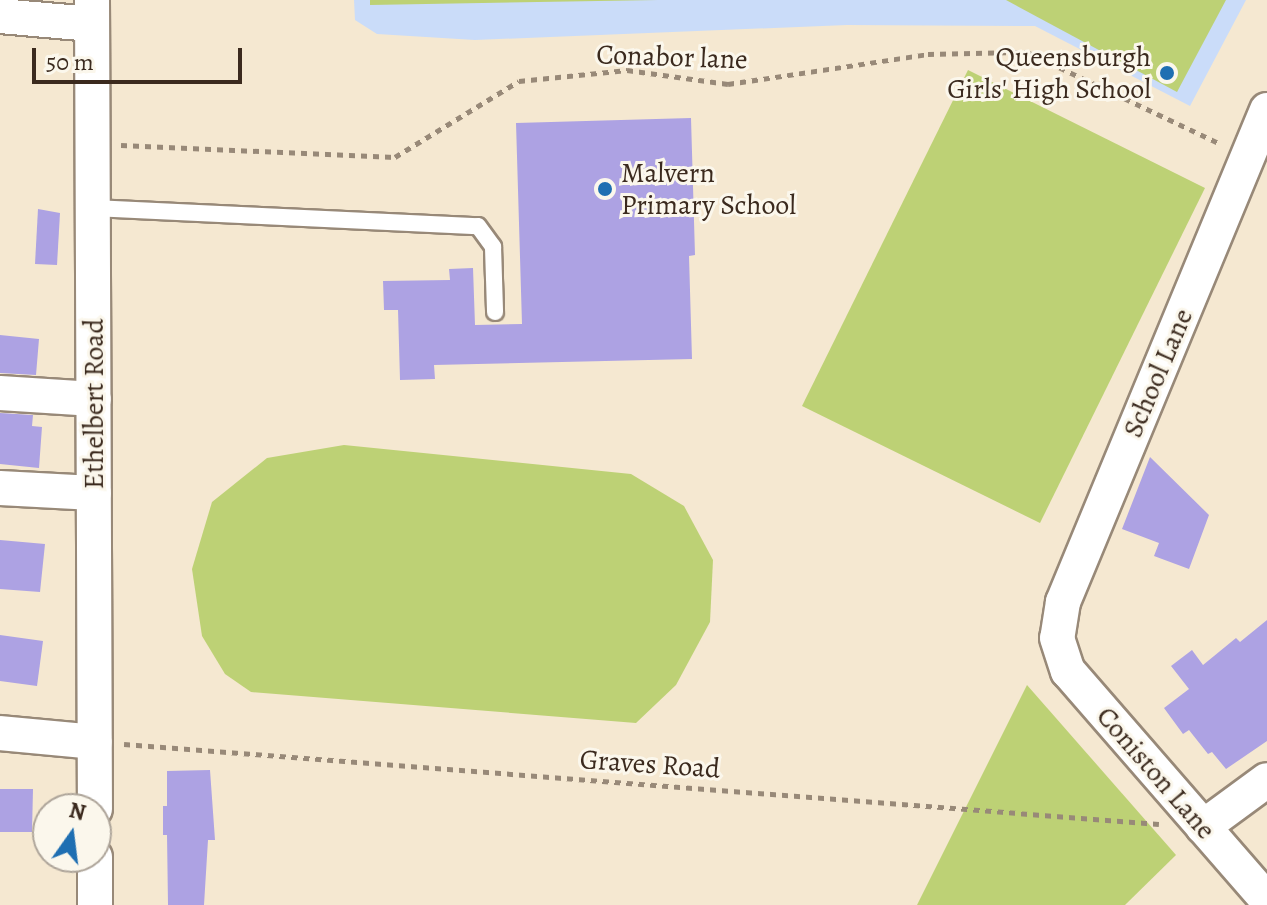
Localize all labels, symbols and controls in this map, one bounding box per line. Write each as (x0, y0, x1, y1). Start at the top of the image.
scale bar (36, 32, 246, 82)
street label: Conabor lane (596, 38, 748, 76)
place label: Queensburgh Girls' High School (947, 40, 1151, 106)
text: 50 m (46, 46, 94, 78)
marker: Queensburgh Girls' High School (1158, 64, 1176, 82)
place label: Malvern Primary School (621, 156, 796, 222)
marker: Malvern Primary School (596, 180, 614, 198)
street label: School Lane (1116, 304, 1200, 442)
street label: Ethelbert Road (77, 319, 111, 489)
street label: Coniston Lane (1089, 700, 1223, 846)
street label: Graves Road (579, 742, 721, 786)
north arrow (32, 793, 112, 873)
text: N (66, 795, 89, 828)

